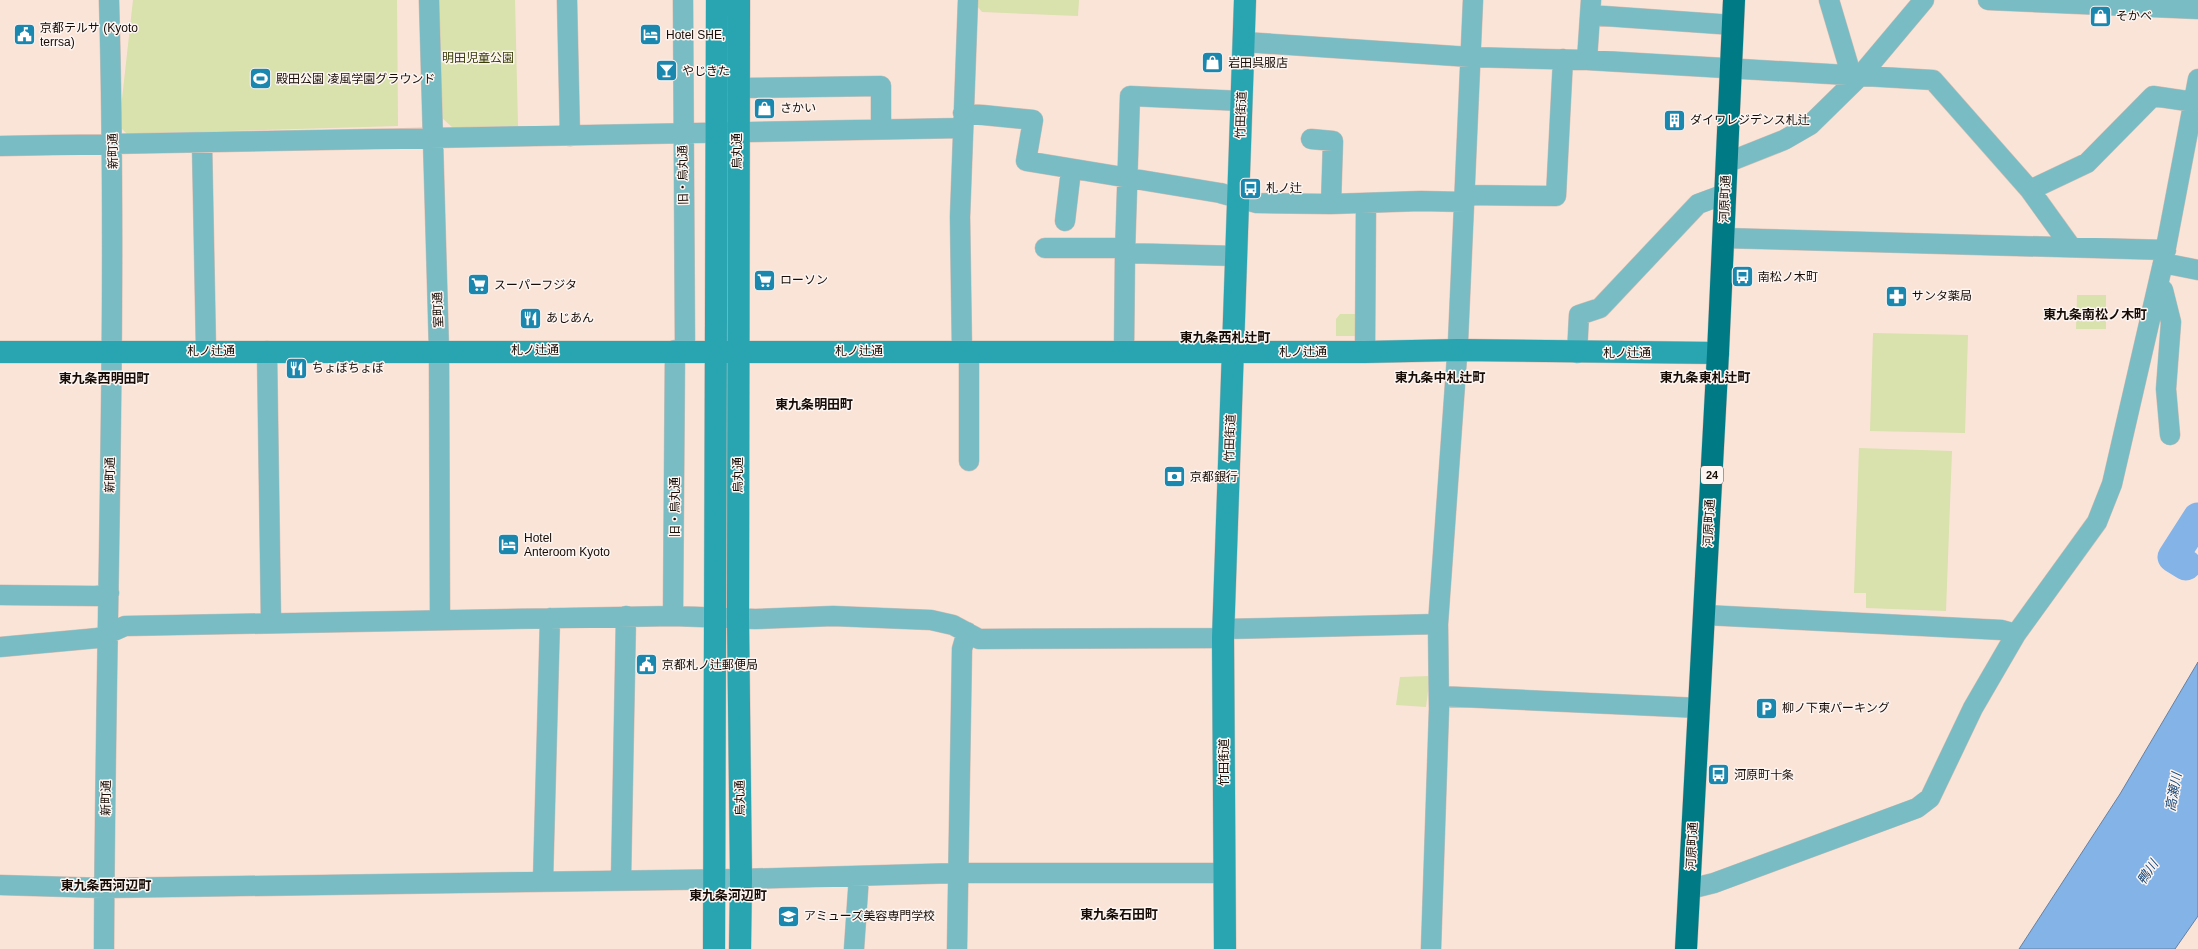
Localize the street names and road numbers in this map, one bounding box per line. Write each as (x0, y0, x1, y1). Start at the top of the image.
street label: 竹田街道 (1233, 91, 1249, 139)
street label: 新町通 (106, 133, 120, 169)
street label: 烏丸通 (730, 133, 744, 169)
street label: 旧・烏丸通 (675, 145, 691, 205)
street label: 河原町通 (1717, 175, 1733, 223)
street label: 室町通 (430, 292, 446, 328)
street label: 札ノ辻通 (511, 343, 559, 357)
street label: 札ノ辻通 (187, 344, 235, 358)
street label: 札ノ辻通 (835, 344, 883, 358)
street label: 札ノ辻通 (1279, 345, 1327, 359)
street label: 札ノ辻通 (1603, 346, 1651, 360)
street label: 竹田街道 (1222, 414, 1238, 462)
street label: 新町通 (103, 457, 117, 493)
street label: 烏丸通 (731, 457, 745, 493)
road number: 24 (1701, 466, 1723, 484)
street label: 旧・烏丸通 (668, 477, 682, 537)
street label: 河原町通 (1701, 499, 1717, 547)
street label: 竹田街道 (1217, 738, 1231, 786)
street label: 新町通 (99, 780, 113, 816)
street label: 烏丸通 (733, 780, 747, 816)
street label: 河原町通 (1684, 822, 1700, 870)

